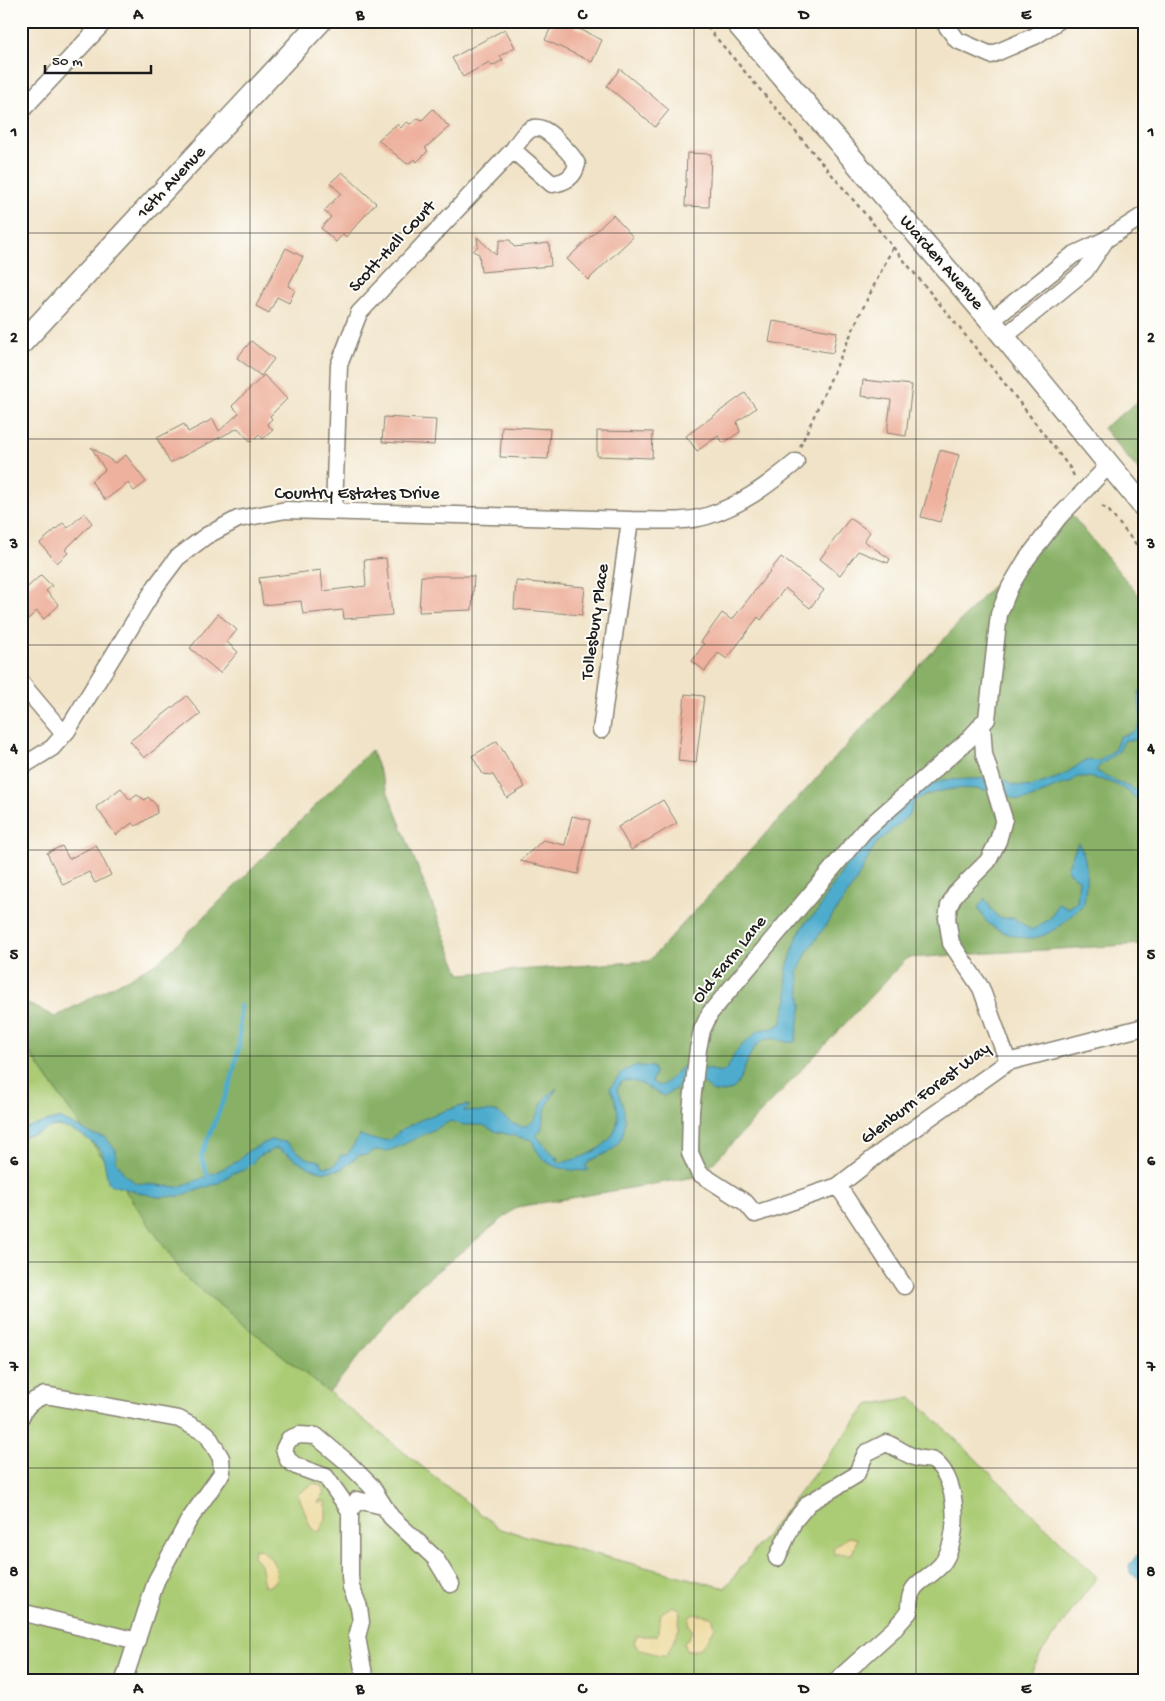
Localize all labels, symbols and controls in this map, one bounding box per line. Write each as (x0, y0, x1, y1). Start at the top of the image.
text: A (132, 7, 144, 26)
text: B (355, 7, 365, 26)
text: C (577, 7, 588, 26)
text: D (797, 7, 810, 26)
text: E (1021, 7, 1032, 26)
scale bar (45, 42, 151, 74)
text: 50 m (52, 53, 83, 71)
text: 1 (10, 124, 17, 143)
text: 1 (1147, 124, 1154, 143)
street label: 16th Avenue (132, 142, 211, 224)
street label: Scott-Hall Court (345, 196, 442, 297)
street label: Warden Avenue (894, 211, 988, 315)
text: 2 (10, 330, 18, 349)
text: 2 (1147, 330, 1155, 349)
street label: Country Estates Drive (275, 484, 440, 505)
text: 3 (9, 536, 18, 555)
text: 3 (1146, 536, 1155, 555)
street label: Tollesbury Place (577, 562, 615, 682)
text: 4 (9, 741, 18, 760)
text: 4 (1146, 741, 1155, 760)
street label: Old Farm Lane (688, 911, 772, 1008)
text: 5 (10, 947, 19, 966)
text: 5 (1147, 947, 1156, 966)
street label: Glenburn Forest Way (857, 1038, 995, 1150)
text: 6 (10, 1153, 19, 1172)
text: 6 (1147, 1153, 1156, 1172)
text: 7 (9, 1359, 19, 1378)
text: 7 (1146, 1359, 1156, 1378)
text: 8 (10, 1564, 19, 1583)
text: 8 (1147, 1564, 1156, 1583)
text: A (132, 1681, 144, 1700)
text: B (355, 1681, 365, 1700)
text: C (577, 1681, 588, 1700)
text: D (797, 1681, 810, 1700)
text: E (1021, 1681, 1032, 1700)

